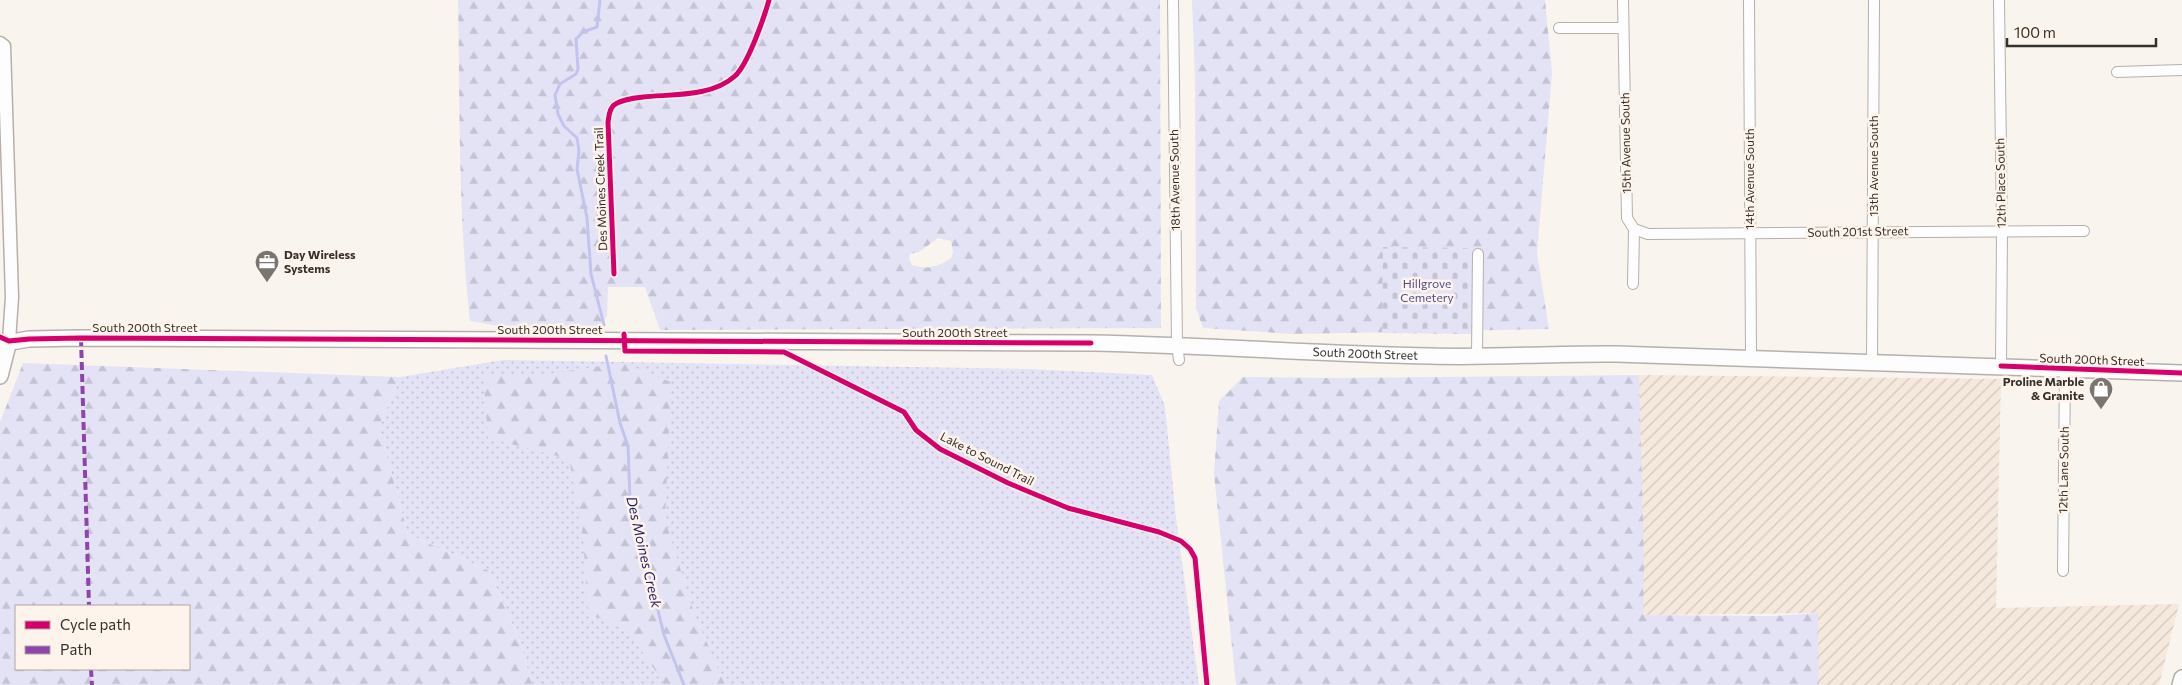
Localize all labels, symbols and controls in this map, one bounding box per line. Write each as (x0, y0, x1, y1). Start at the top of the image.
scale bar (2007, 15, 2156, 47)
text: 100 m (2014, 23, 2056, 41)
street label: 15th Avenue South (1617, 92, 1633, 194)
street label: 13th Avenue South (1866, 115, 1880, 217)
street label: Des Moines Creek Trail (591, 127, 609, 251)
street label: 14th Avenue South (1742, 128, 1756, 230)
street label: 18th Avenue South (1166, 129, 1182, 231)
street label: 12th Place South (1992, 138, 2008, 228)
street label: South 201st Street (1807, 223, 1909, 239)
place label: Day Wireless Systems (284, 247, 356, 275)
office icon: Day Wireless Systems (254, 249, 280, 283)
park label: Hillgrove Cemetery (1400, 276, 1454, 304)
street label: South 200th Street (92, 320, 198, 334)
street label: South 200th Street (497, 322, 603, 336)
street label: South 200th Street (902, 325, 1008, 339)
street label: South 200th Street (1312, 344, 1418, 362)
street label: South 200th Street (2039, 350, 2145, 368)
place label: Proline Marble & Granite (2003, 374, 2084, 402)
shop icon: Proline Marble & Granite (2088, 376, 2114, 410)
street label: 12th Lane South (2055, 426, 2071, 514)
street label: Lake to Sound Trail (938, 428, 1037, 488)
water label: Des Moines Creek (623, 495, 666, 610)
legend (15, 605, 190, 670)
text: Cycle path (60, 615, 131, 633)
text: Path (60, 640, 92, 658)

